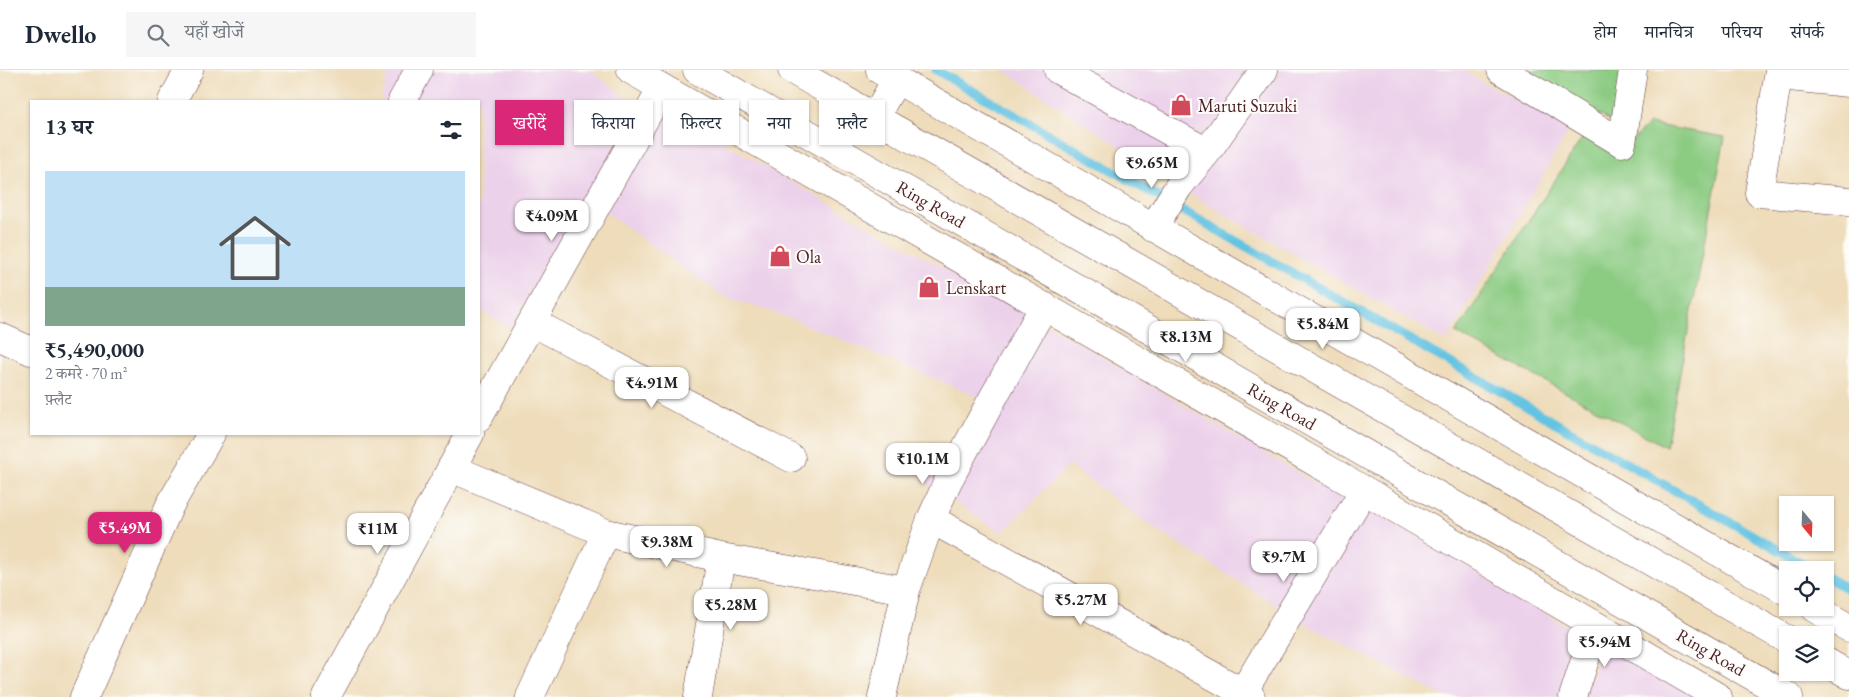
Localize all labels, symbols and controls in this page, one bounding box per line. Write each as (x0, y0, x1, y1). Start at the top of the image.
search box (126, 12, 476, 57)
text: Dwello (25, 19, 96, 50)
text: यहाँ खोजें (184, 19, 244, 44)
text: होम (1594, 20, 1617, 43)
text: मानचित्र (1645, 20, 1693, 43)
text: परिचय (1721, 20, 1762, 43)
text: संपर्क (1790, 20, 1824, 43)
icon: search (144, 21, 172, 49)
shop icon: Maruti Suzuki (1168, 92, 1194, 118)
place label: Maruti Suzuki (1198, 94, 1298, 117)
chip: खरीदें (495, 100, 564, 145)
chip: किराया (574, 100, 653, 145)
chip: फ़िल्टर (663, 100, 739, 145)
chip: नया (749, 100, 809, 145)
chip: फ़्लैट (819, 100, 885, 145)
text: 13 घर (45, 113, 93, 140)
icon: filters (437, 116, 465, 144)
pin: ₹9.65M (1111, 146, 1193, 189)
text: ₹9.65M (1126, 152, 1178, 173)
street label: Ring Road (892, 175, 970, 233)
pin: ₹4.09M (511, 200, 593, 242)
icon: home (210, 203, 300, 293)
text: ₹4.09M (526, 205, 578, 226)
shop icon: Ola (767, 243, 793, 269)
place label: Ola (796, 245, 822, 268)
shop icon: Lenskart (916, 274, 942, 300)
place label: Lenskart (946, 276, 1006, 299)
pin: ₹5.84M (1282, 308, 1364, 350)
text: ₹5.84M (1297, 313, 1349, 334)
pin: ₹8.13M (1145, 320, 1227, 363)
text: ₹8.13M (1160, 326, 1212, 347)
text: ₹5,490,000 (45, 336, 144, 363)
text: 2 कमरे · 70 m² (45, 363, 128, 384)
pin: ₹4.91M (611, 366, 693, 409)
text: ₹4.91M (626, 372, 678, 393)
street label: Ring Road (1243, 377, 1321, 435)
text: फ़्लैट (45, 389, 72, 410)
pin: ₹10.1M (882, 442, 964, 485)
text: ₹10.1M (897, 448, 949, 469)
north arrow (1779, 496, 1834, 551)
map controls (1779, 496, 1834, 681)
pin: ₹5.49M (84, 512, 166, 554)
pin: ₹11M (348, 512, 408, 555)
text: ₹5.49M (99, 517, 151, 538)
text: ₹11M (358, 518, 398, 539)
pin: ₹9.38M (626, 526, 708, 568)
text: ₹9.38M (641, 531, 693, 552)
pin: ₹9.7M (1249, 540, 1319, 583)
text: ₹9.7M (1262, 546, 1306, 567)
button: locate (1779, 561, 1834, 616)
pin: ₹5.27M (1040, 584, 1122, 626)
pin: ₹5.28M (690, 588, 772, 631)
text: ₹5.27M (1055, 589, 1107, 610)
text: ₹5.28M (705, 594, 757, 615)
street label: Ring Road (1672, 623, 1750, 681)
pin: ₹5.94M (1564, 626, 1646, 668)
button: layers (1779, 626, 1834, 681)
text: ₹5.94M (1579, 631, 1631, 652)

